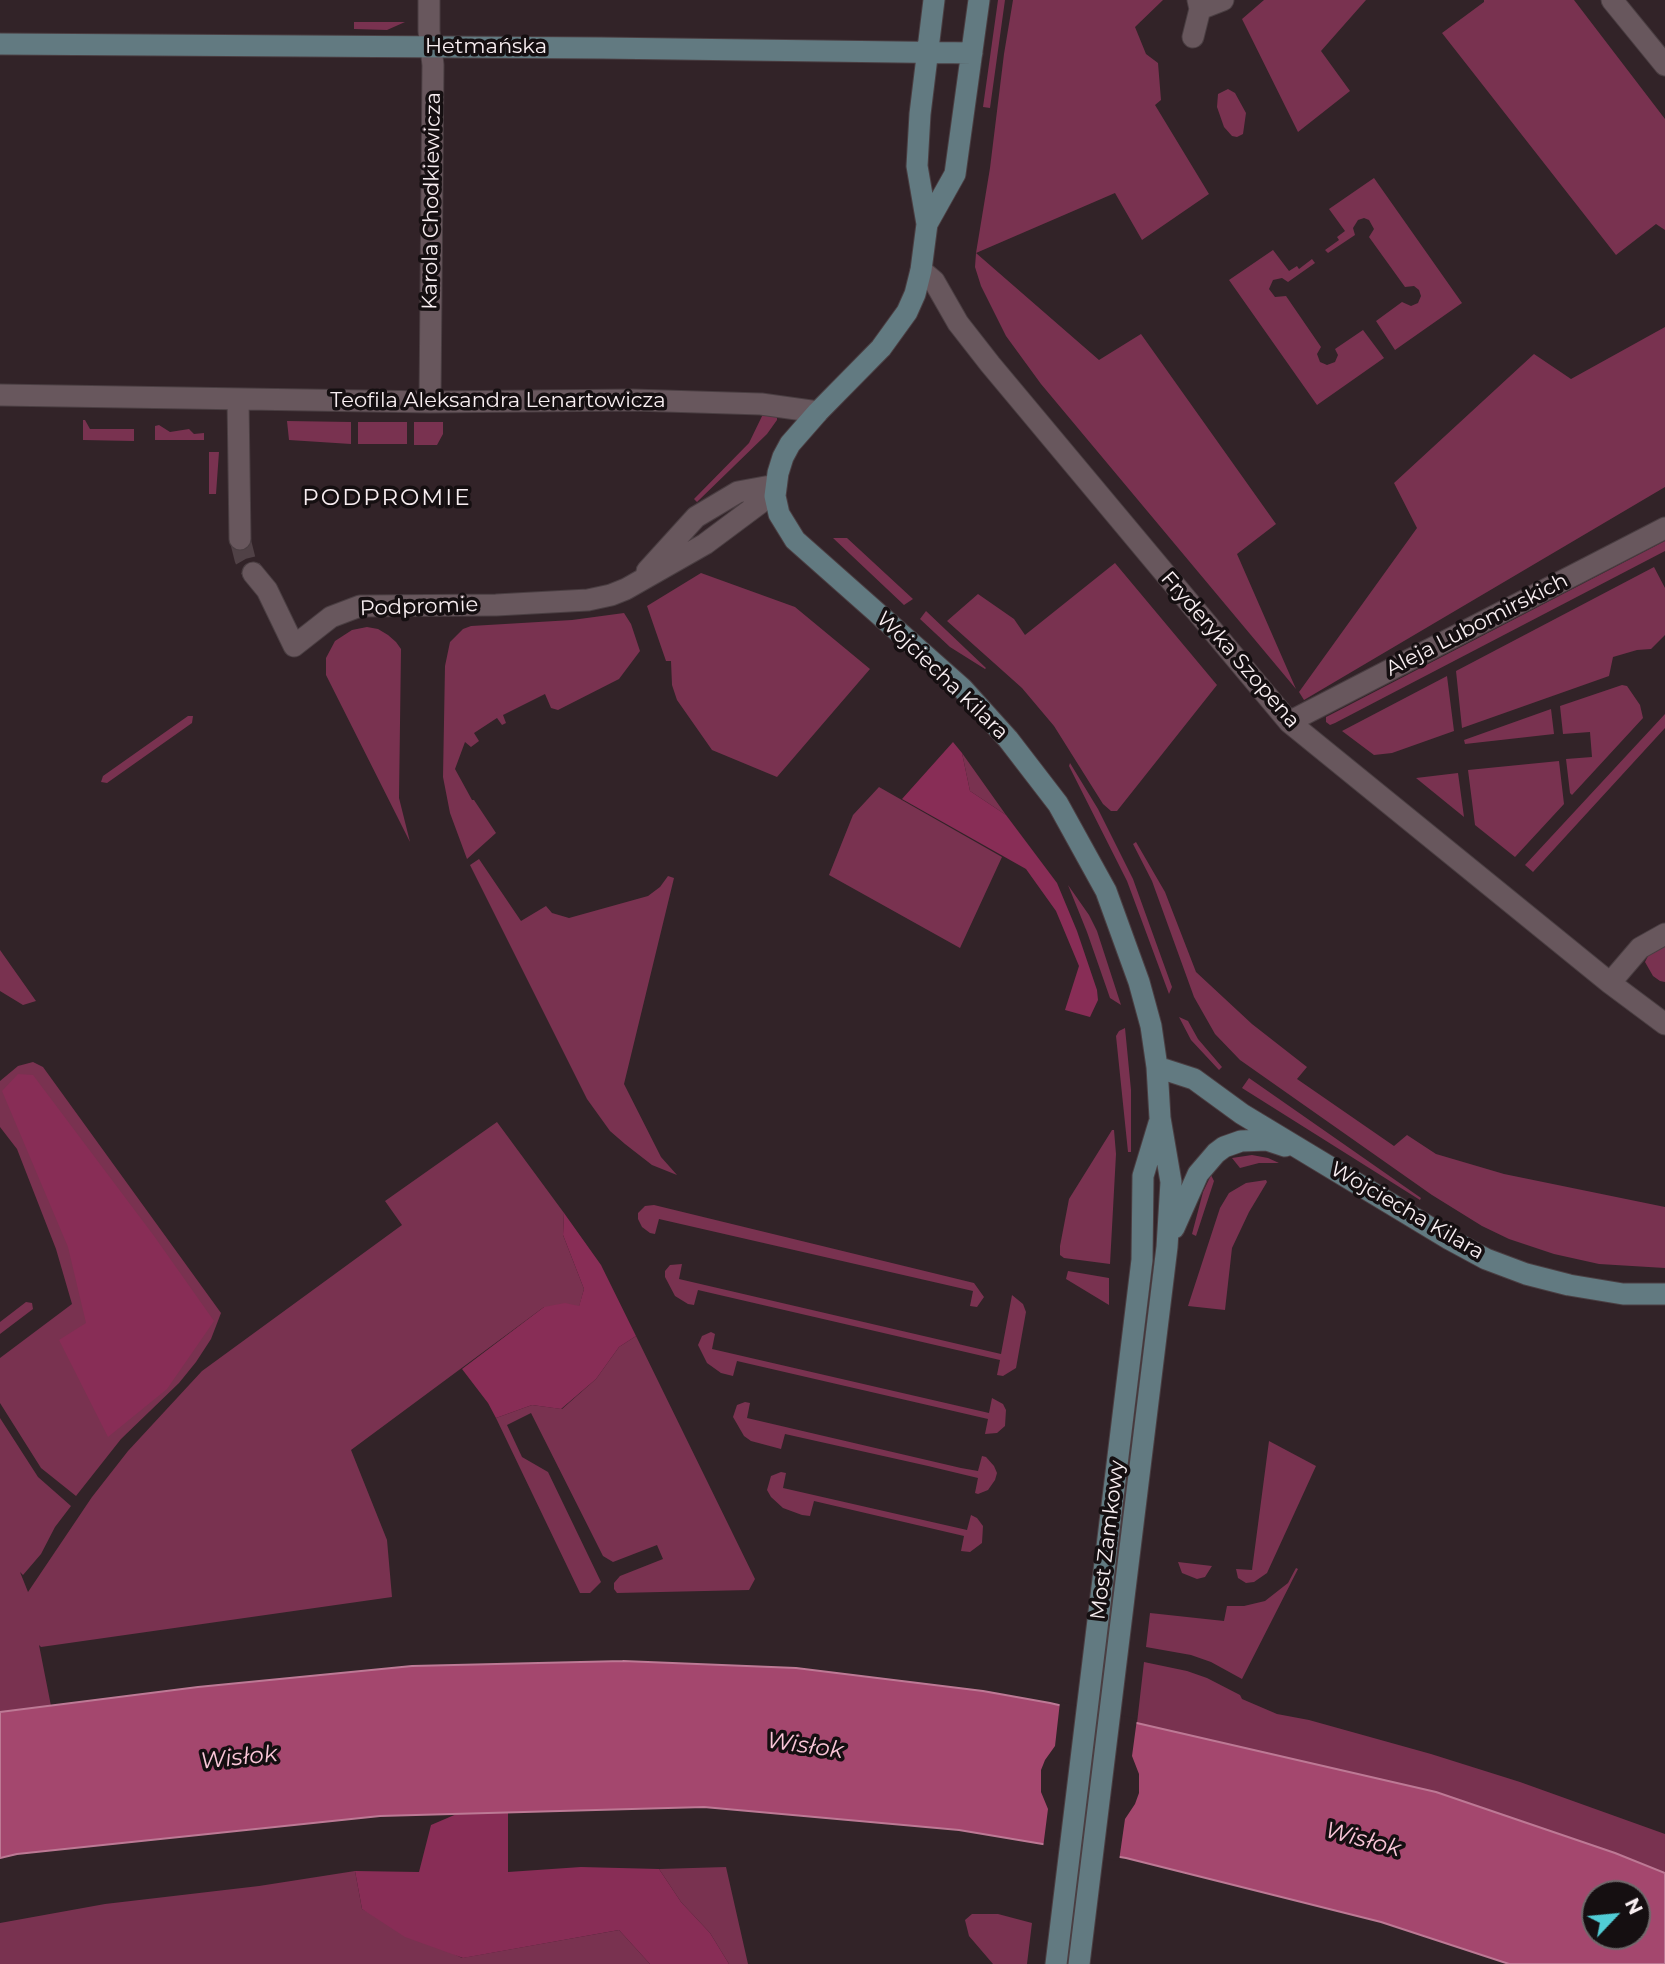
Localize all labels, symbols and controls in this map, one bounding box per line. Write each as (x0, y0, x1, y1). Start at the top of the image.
street label: Hetmańska (425, 34, 547, 60)
street label: Karola Chodkiewicza (418, 92, 446, 310)
street label: Teofila Aleksandra Lenartowicza (330, 388, 666, 414)
district label: PODPROMIE (303, 484, 471, 512)
street label: Fryderyka Szopena (1155, 566, 1305, 734)
street label: Aleja Lubomirskich (1382, 568, 1572, 682)
street label: Podpromie (359, 592, 479, 622)
street label: Wojciecha Kilara (871, 607, 1013, 745)
street label: Wojciecha Kilara (1326, 1157, 1488, 1265)
street label: Most Zamkowy (1086, 1459, 1130, 1621)
water label: Wisłok (765, 1727, 845, 1765)
water label: Wisłok (199, 1740, 279, 1776)
water label: Wisłok (1322, 1817, 1404, 1863)
north arrow (1581, 1880, 1651, 1950)
text: N (1620, 1895, 1647, 1918)

